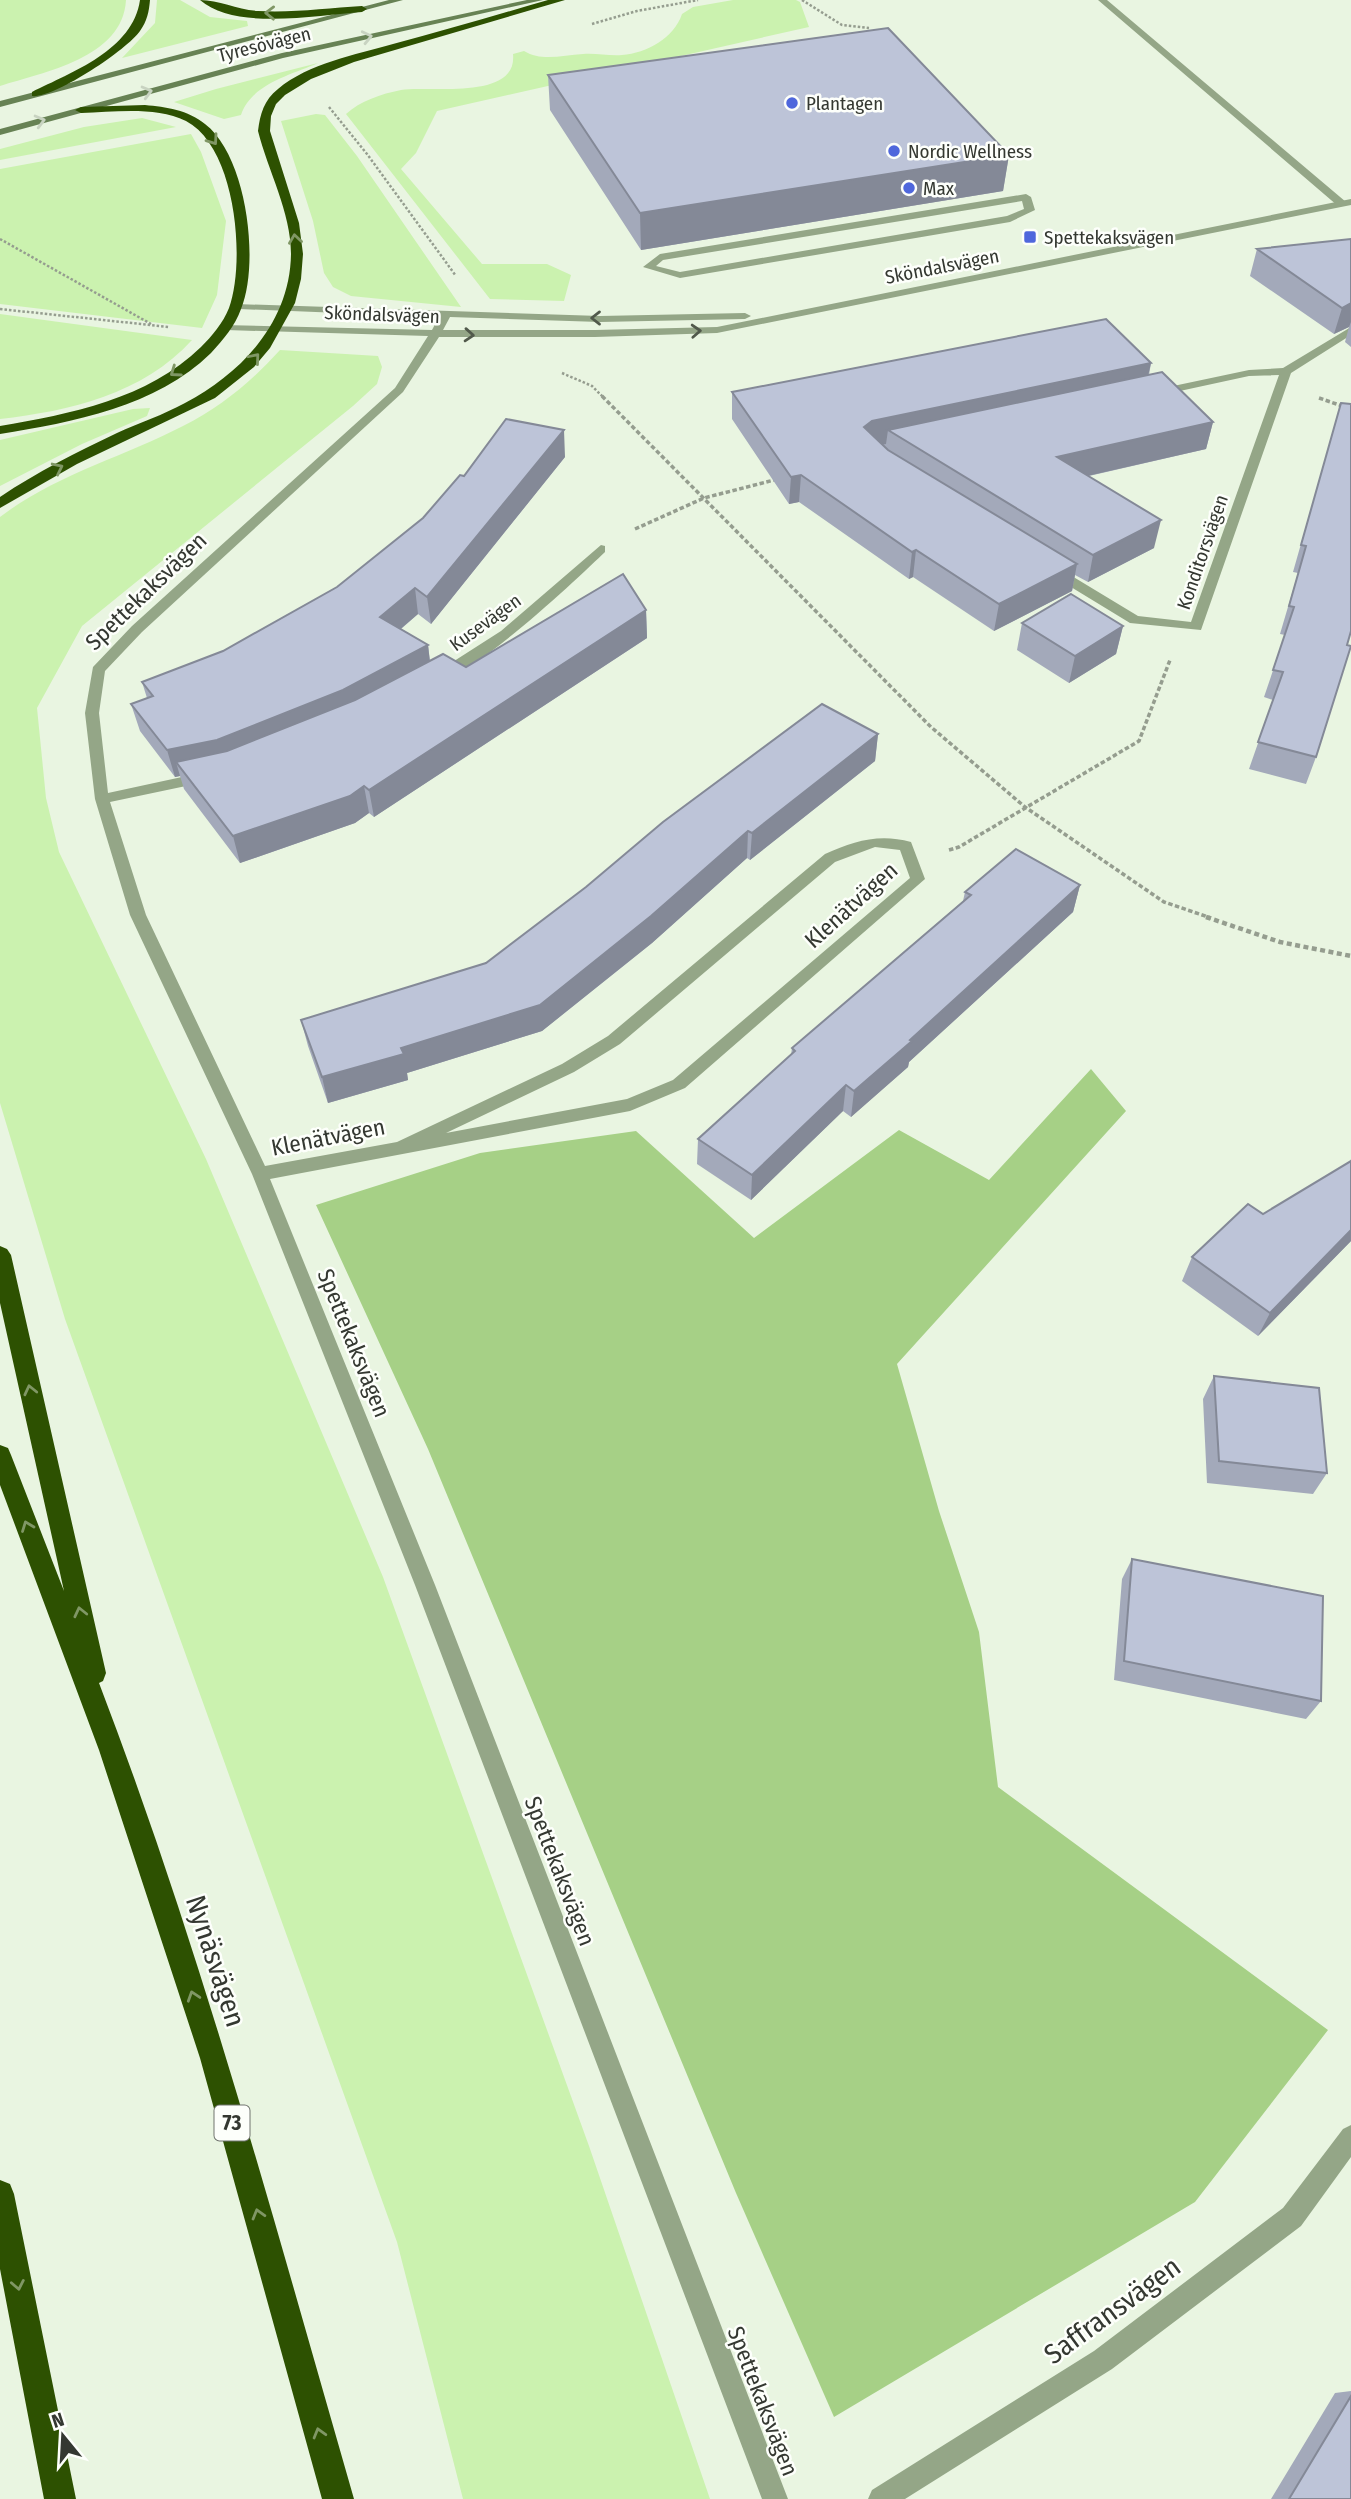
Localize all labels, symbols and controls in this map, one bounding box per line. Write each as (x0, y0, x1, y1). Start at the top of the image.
one-way arrow (264, 5, 275, 21)
street label: Tyresövägen (215, 22, 313, 67)
one-way arrow (361, 30, 373, 45)
one-way arrow (141, 86, 153, 100)
place label: Plantagen (806, 92, 883, 115)
marker: Plantagen (784, 95, 800, 111)
one-way arrow (34, 115, 46, 129)
one-way arrow (205, 132, 217, 144)
place label: Nordic Wellness (908, 140, 1032, 163)
marker: Nordic Wellness (886, 143, 902, 159)
place label: Max (923, 177, 955, 200)
marker: Max (901, 180, 917, 196)
place label: Spettekaksvägen (1044, 226, 1174, 249)
marker: Spettekaksvägen (1022, 229, 1038, 245)
one-way arrow (287, 233, 302, 245)
street label: Sköndalsvägen (883, 244, 1001, 289)
street label: Sköndalsvägen (324, 301, 440, 328)
one-way arrow (590, 310, 601, 326)
one-way arrow (691, 323, 702, 338)
one-way arrow (464, 327, 475, 342)
one-way arrow (247, 353, 259, 366)
one-way arrow (170, 364, 183, 377)
one-way arrow (51, 462, 63, 476)
street label: Konditorsvägen (1172, 492, 1233, 613)
street label: Spettekaksvägen (80, 526, 212, 656)
street label: Kusevägen (445, 589, 525, 656)
street label: Klenätvägen (799, 856, 903, 954)
street label: Klenätvägen (269, 1112, 387, 1162)
street label: Spettekaksvägen (311, 1265, 397, 1421)
one-way arrow (24, 1384, 39, 1396)
one-way arrow (21, 1521, 35, 1533)
one-way arrow (74, 1606, 89, 1618)
street label: Spettekaksvägen (519, 1792, 601, 1950)
street label: Nynäsvägen (179, 1891, 252, 2031)
one-way arrow (187, 1991, 201, 2003)
road number: 73 (215, 2106, 250, 2140)
one-way arrow (251, 2209, 266, 2221)
street label: Saffransvägen (1038, 2250, 1187, 2371)
one-way arrow (10, 2279, 25, 2291)
street label: Spettekaksvägen (722, 2322, 804, 2480)
north arrow (28, 2401, 98, 2471)
text: N (49, 2408, 67, 2433)
one-way arrow (313, 2428, 328, 2440)

